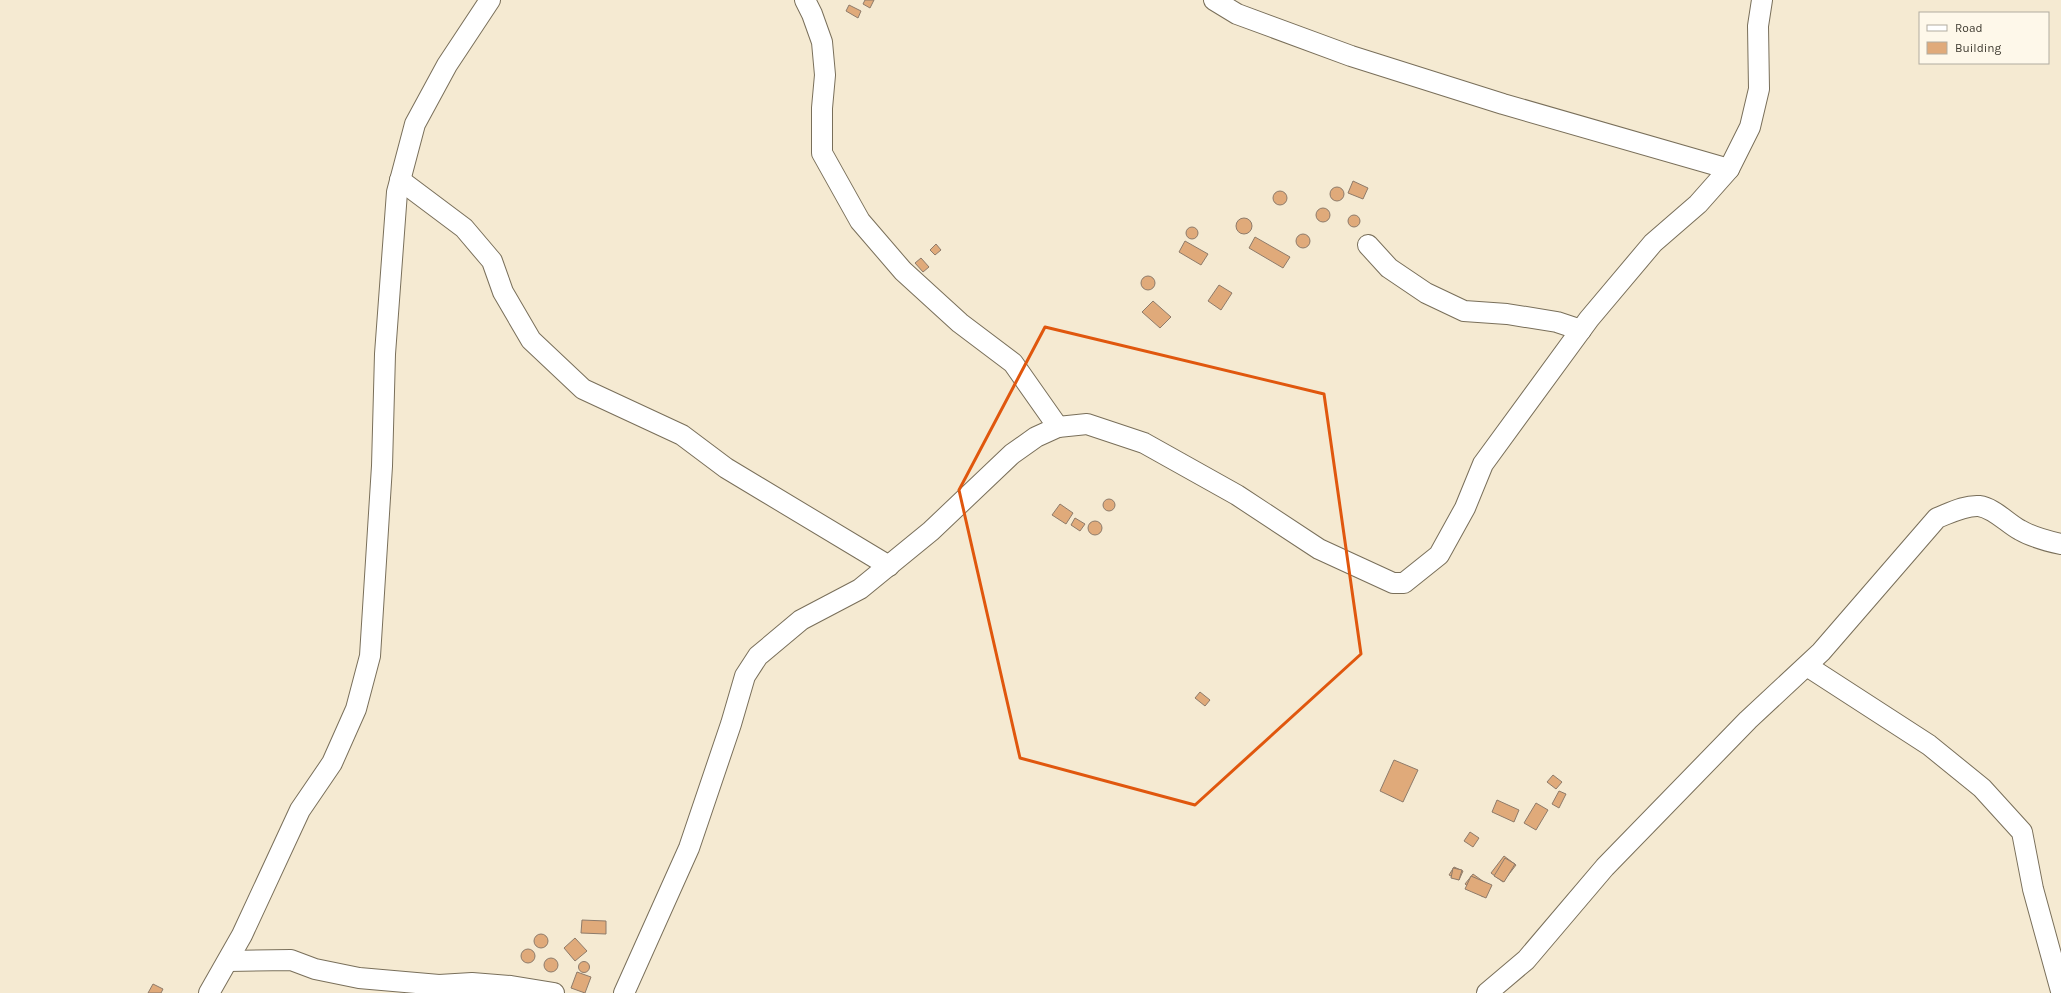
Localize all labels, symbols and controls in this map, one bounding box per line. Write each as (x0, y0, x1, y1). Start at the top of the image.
legend (1919, 12, 2049, 64)
text: Road (1955, 21, 1983, 35)
text: Building (1955, 41, 2002, 55)

